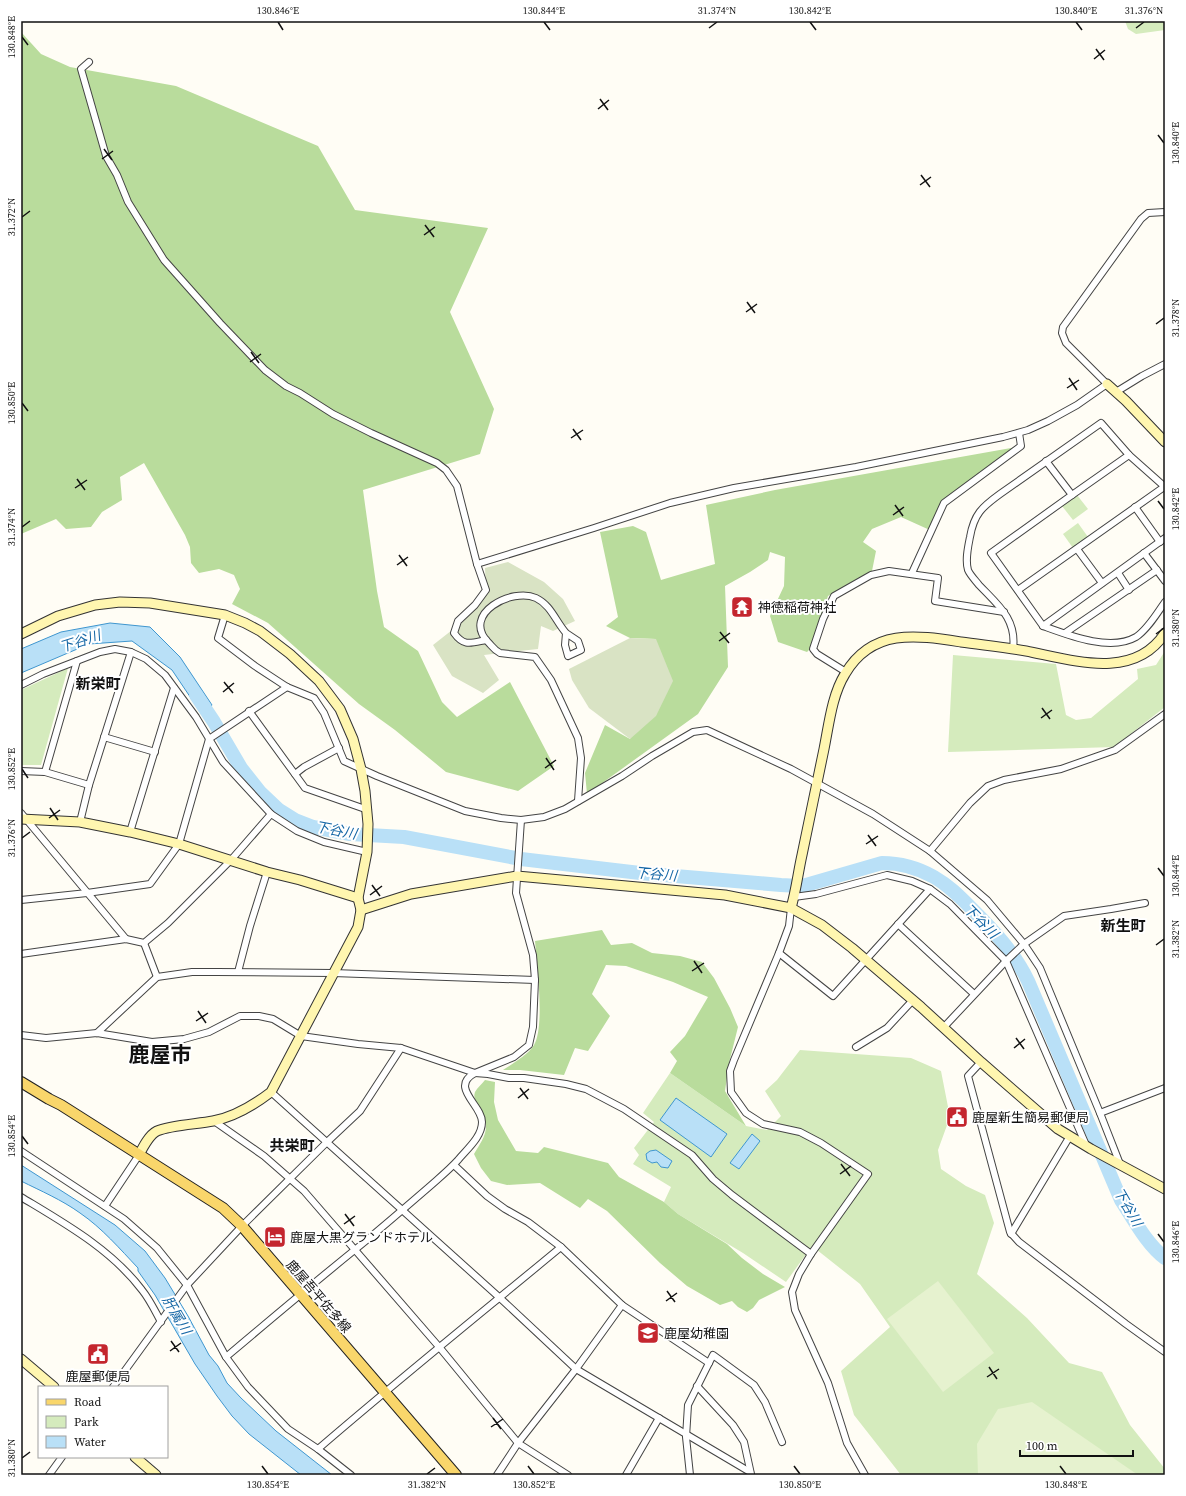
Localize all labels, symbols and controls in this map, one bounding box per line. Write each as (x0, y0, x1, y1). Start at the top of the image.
text: 130.846°E (257, 4, 299, 17)
text: 130.844°E (523, 4, 565, 17)
text: 31.374°N (698, 4, 736, 17)
text: 130.842°E (789, 4, 831, 17)
text: 130.840°E (1055, 4, 1097, 17)
text: 31.376°N (1125, 4, 1163, 17)
text: 130.848°E (5, 16, 18, 58)
text: 130.840°E (1169, 122, 1182, 164)
text: 31.372°N (5, 198, 18, 236)
text: 31.378°N (1169, 299, 1182, 337)
text: 130.850°E (5, 382, 18, 424)
text: 130.842°E (1169, 488, 1182, 530)
text: 31.374°N (5, 508, 18, 546)
temple icon: 神徳稲荷神社 (729, 594, 755, 620)
place label: 神徳稲荷神社 (758, 599, 836, 616)
text: 31.380°N (1169, 609, 1182, 647)
water label: 下谷川 (57, 624, 105, 657)
district label: 新栄町 (75, 673, 121, 694)
text: 130.852°E (5, 748, 18, 790)
water label: 下谷川 (313, 816, 360, 844)
text: 31.376°N (5, 819, 18, 857)
text: 130.844°E (1169, 855, 1182, 897)
water label: 下谷川 (634, 862, 680, 886)
water label: 下谷川 (959, 899, 1004, 944)
district label: 新生町 (1100, 915, 1146, 936)
text: 31.382°N (1169, 920, 1182, 958)
district label: 鹿屋市 (129, 1040, 192, 1069)
public building icon: 鹿屋新生簡易郵便局 (944, 1104, 970, 1130)
place label: 鹿屋新生簡易郵便局 (972, 1109, 1089, 1126)
text: 130.854°E (5, 1115, 18, 1157)
district label: 共栄町 (269, 1135, 315, 1156)
water label: 下谷川 (1109, 1184, 1148, 1232)
text: 130.846°E (1169, 1221, 1182, 1263)
hotel icon: 鹿屋大黒グランドホテル (262, 1224, 288, 1250)
place label: 鹿屋大黒グランドホテル (290, 1229, 433, 1246)
street label: 鹿屋吾平佐多線 (282, 1256, 355, 1336)
water label: 肝属川 (158, 1292, 197, 1340)
school or university icon: 鹿屋幼稚園 (635, 1320, 661, 1346)
place label: 鹿屋幼稚園 (664, 1325, 729, 1342)
public building icon: 鹿屋郵便局 (85, 1341, 111, 1367)
place label: 鹿屋郵便局 (65, 1368, 131, 1385)
legend (38, 1386, 168, 1458)
text: Road (74, 1394, 101, 1410)
text: Park (74, 1414, 99, 1430)
scale bar (1020, 1432, 1133, 1458)
text: Water (74, 1434, 106, 1450)
text: 100 m (1026, 1438, 1058, 1454)
text: 31.380°N (5, 1439, 18, 1477)
text: 130.854°E (247, 1478, 289, 1491)
text: 31.382°N (408, 1478, 446, 1491)
text: 130.852°E (513, 1478, 555, 1491)
text: 130.850°E (779, 1478, 821, 1491)
text: 130.848°E (1045, 1478, 1087, 1491)

